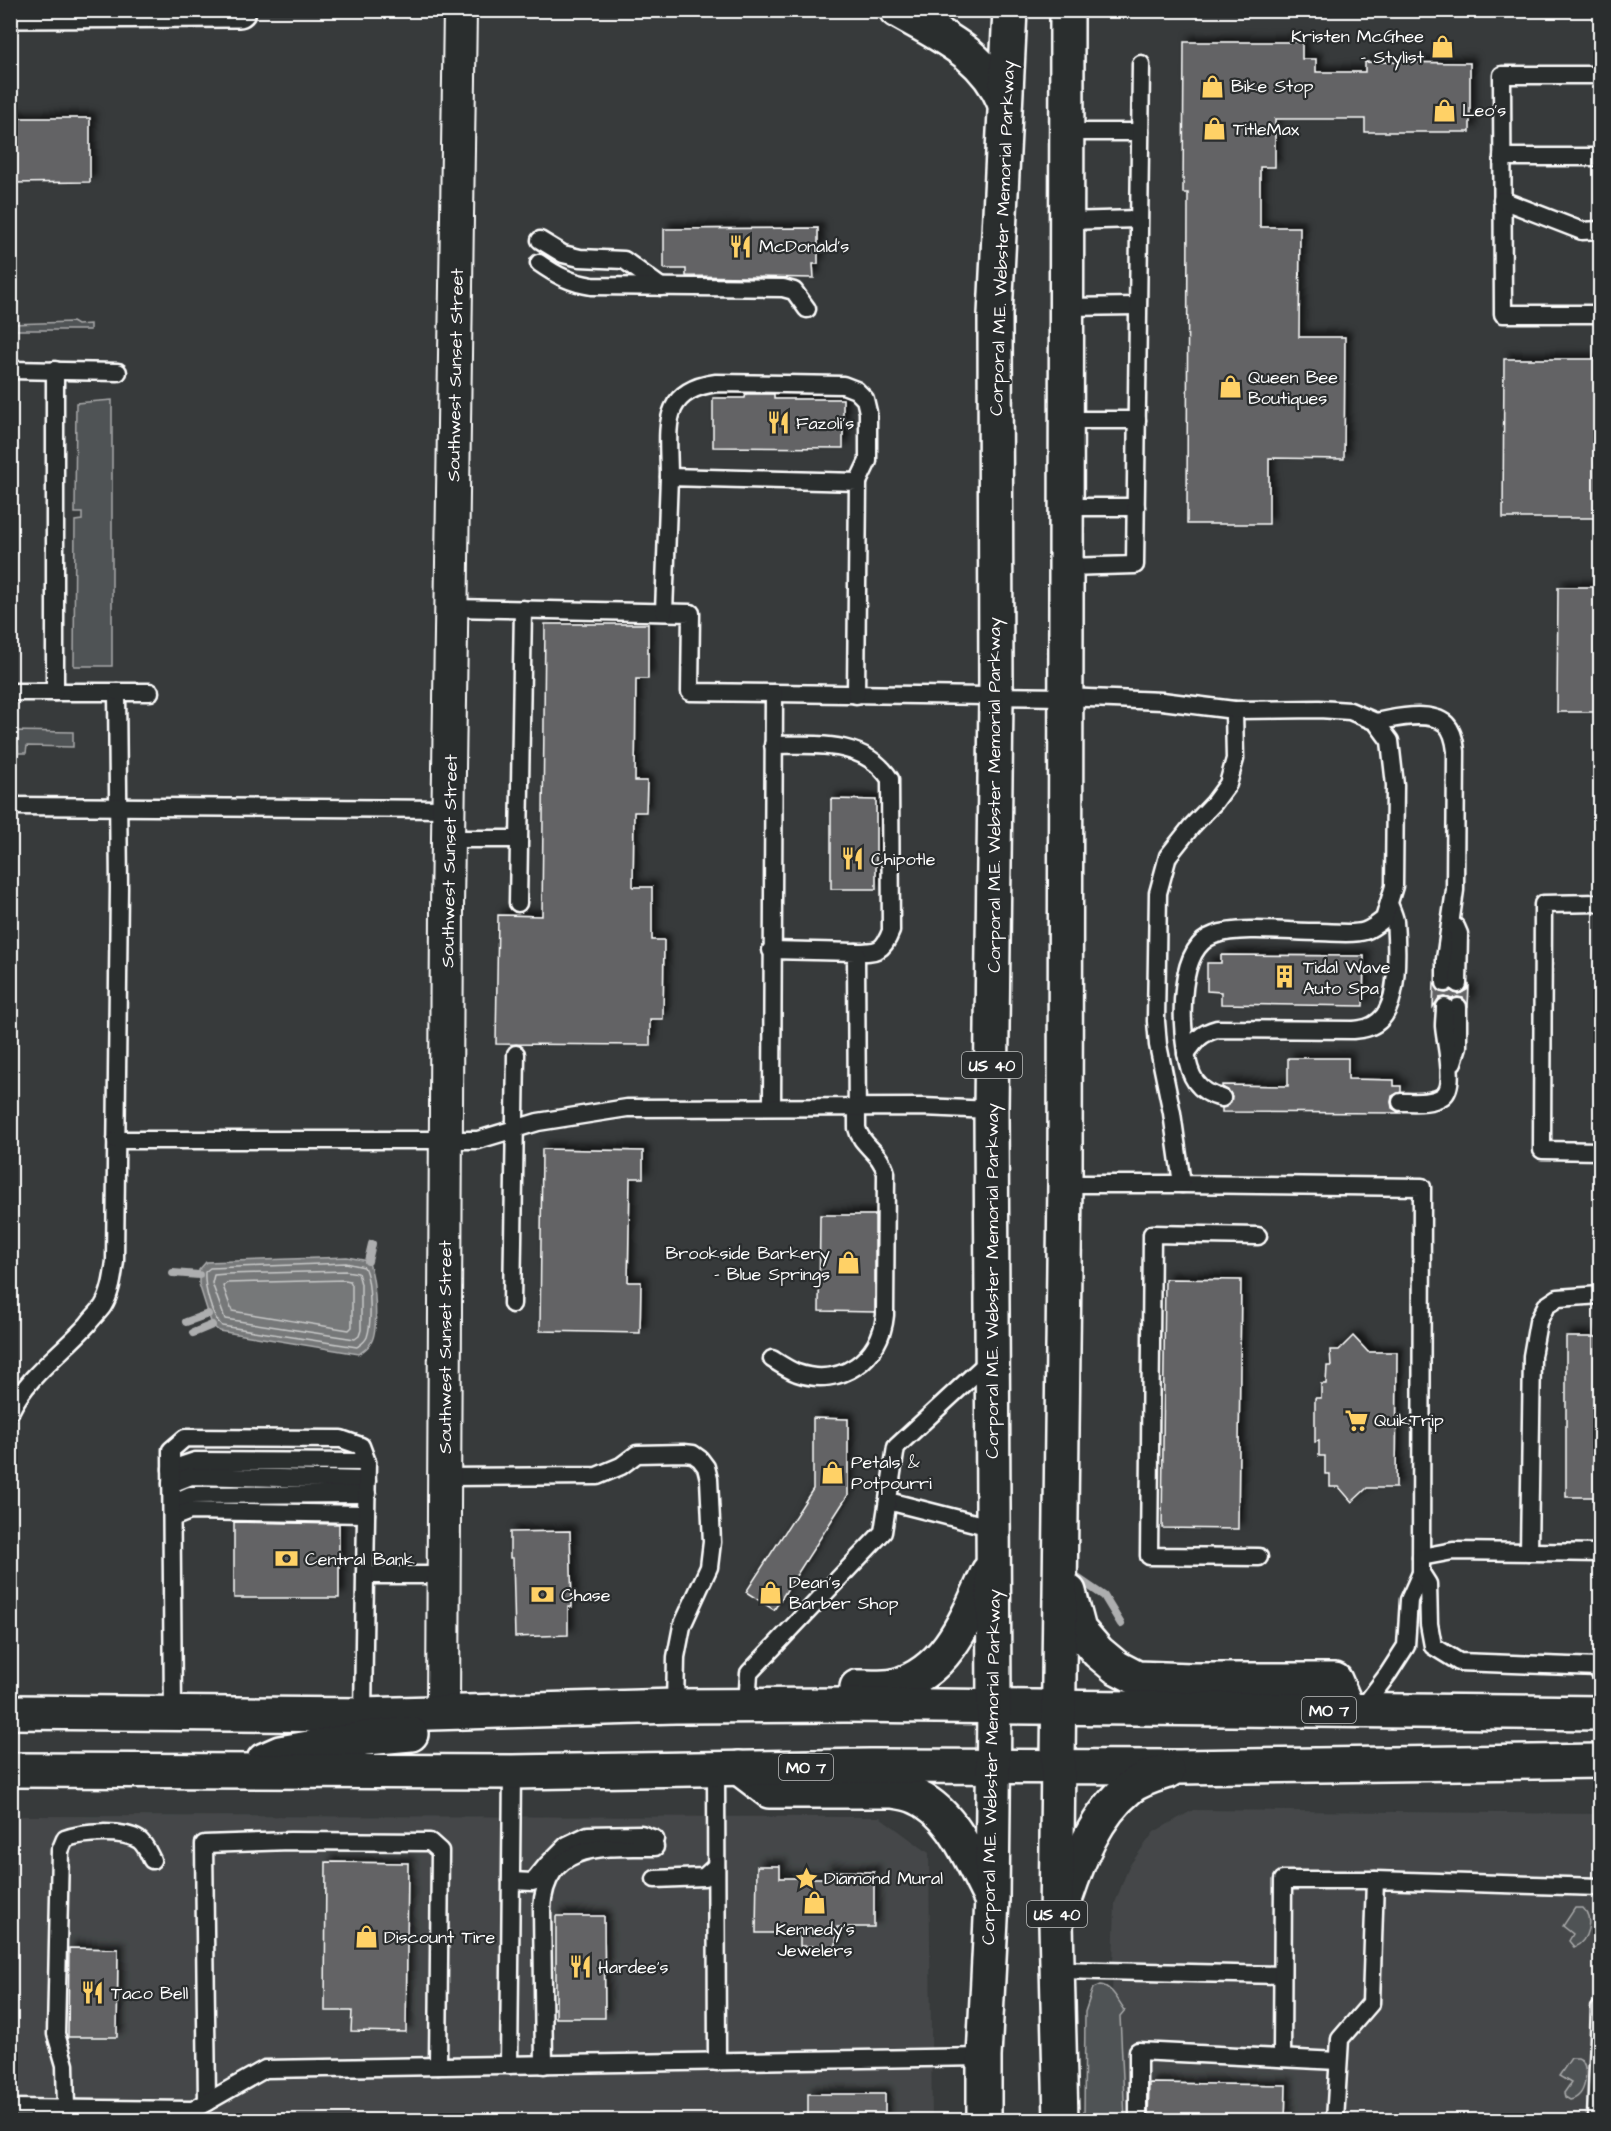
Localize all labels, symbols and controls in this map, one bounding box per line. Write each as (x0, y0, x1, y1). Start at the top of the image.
place label: Kristen McGhee - Stylist (1291, 24, 1425, 71)
shop icon: Kristen McGhee - Stylist (1429, 33, 1455, 59)
street label: Corporal M.E. Webster Memorial Parkway (984, 60, 1022, 416)
shop icon: Bike Stop (1200, 73, 1226, 99)
place label: Bike Stop (1231, 74, 1314, 99)
shop icon: Leo's (1431, 97, 1457, 123)
place label: Leo's (1462, 98, 1506, 123)
shop icon: TitleMax (1202, 116, 1228, 142)
place label: TitleMax (1233, 117, 1300, 142)
restaurant icon: McDonald's (728, 233, 754, 259)
place label: McDonald's (759, 234, 849, 259)
street label: Southwest Sunset Street (441, 267, 470, 482)
place label: Queen Bee Boutiques (1248, 365, 1338, 411)
shop icon: Queen Bee Boutiques (1217, 374, 1243, 400)
restaurant icon: Fazoli's (765, 410, 791, 436)
place label: Fazoli's (796, 411, 854, 436)
street label: Corporal M.E. Webster Memorial Parkway (982, 617, 1008, 973)
street label: Southwest Sunset Street (435, 753, 464, 968)
restaurant icon: Chipotle (840, 846, 866, 872)
place label: Chipotle (871, 847, 936, 872)
place label: Tidal Wave Auto Spa (1303, 955, 1391, 1001)
building icon: Tidal Wave Auto Spa (1272, 964, 1298, 990)
road number: US 40 (962, 1052, 1022, 1078)
street label: Corporal M.E. Webster Memorial Parkway (980, 1103, 1006, 1459)
street label: Southwest Sunset Street (433, 1240, 458, 1454)
place label: Brookside Barkery - Blue Springs (666, 1241, 830, 1288)
shop icon: Brookside Barkery - Blue Springs (835, 1250, 861, 1276)
supermarket icon: QuikTrip (1343, 1407, 1369, 1433)
place label: QuikTrip (1374, 1408, 1444, 1433)
place label: Petals & Potpourri (851, 1450, 932, 1496)
shop icon: Petals & Potpourri (820, 1459, 846, 1485)
bank icon: Central Bank (274, 1546, 300, 1572)
place label: Central Bank (305, 1547, 415, 1572)
place label: Dean's Barber Shop (789, 1570, 899, 1616)
shop icon: Dean's Barber Shop (758, 1579, 784, 1605)
bank icon: Chase (530, 1582, 556, 1608)
place label: Chase (561, 1583, 611, 1608)
street label: Corporal M.E. Webster Memorial Parkway (976, 1589, 1008, 1945)
road number: MO 7 (1302, 1697, 1356, 1723)
road number: MO 7 (779, 1754, 833, 1780)
place icon: Diamond Mural (793, 1865, 819, 1891)
place label: Diamond Mural (824, 1866, 943, 1891)
shop icon: Kennedy's Jewelers (802, 1890, 828, 1916)
road number: US 40 (1027, 1901, 1087, 1927)
place label: Kennedy's Jewelers (775, 1917, 855, 1963)
shop icon: Discount Tire (353, 1924, 379, 1950)
place label: Discount Tire (384, 1925, 495, 1950)
restaurant icon: Hardee's (567, 1954, 593, 1980)
place label: Hardee's (598, 1955, 669, 1980)
restaurant icon: Taco Bell (80, 1980, 106, 2006)
place label: Taco Bell (111, 1981, 188, 2006)

